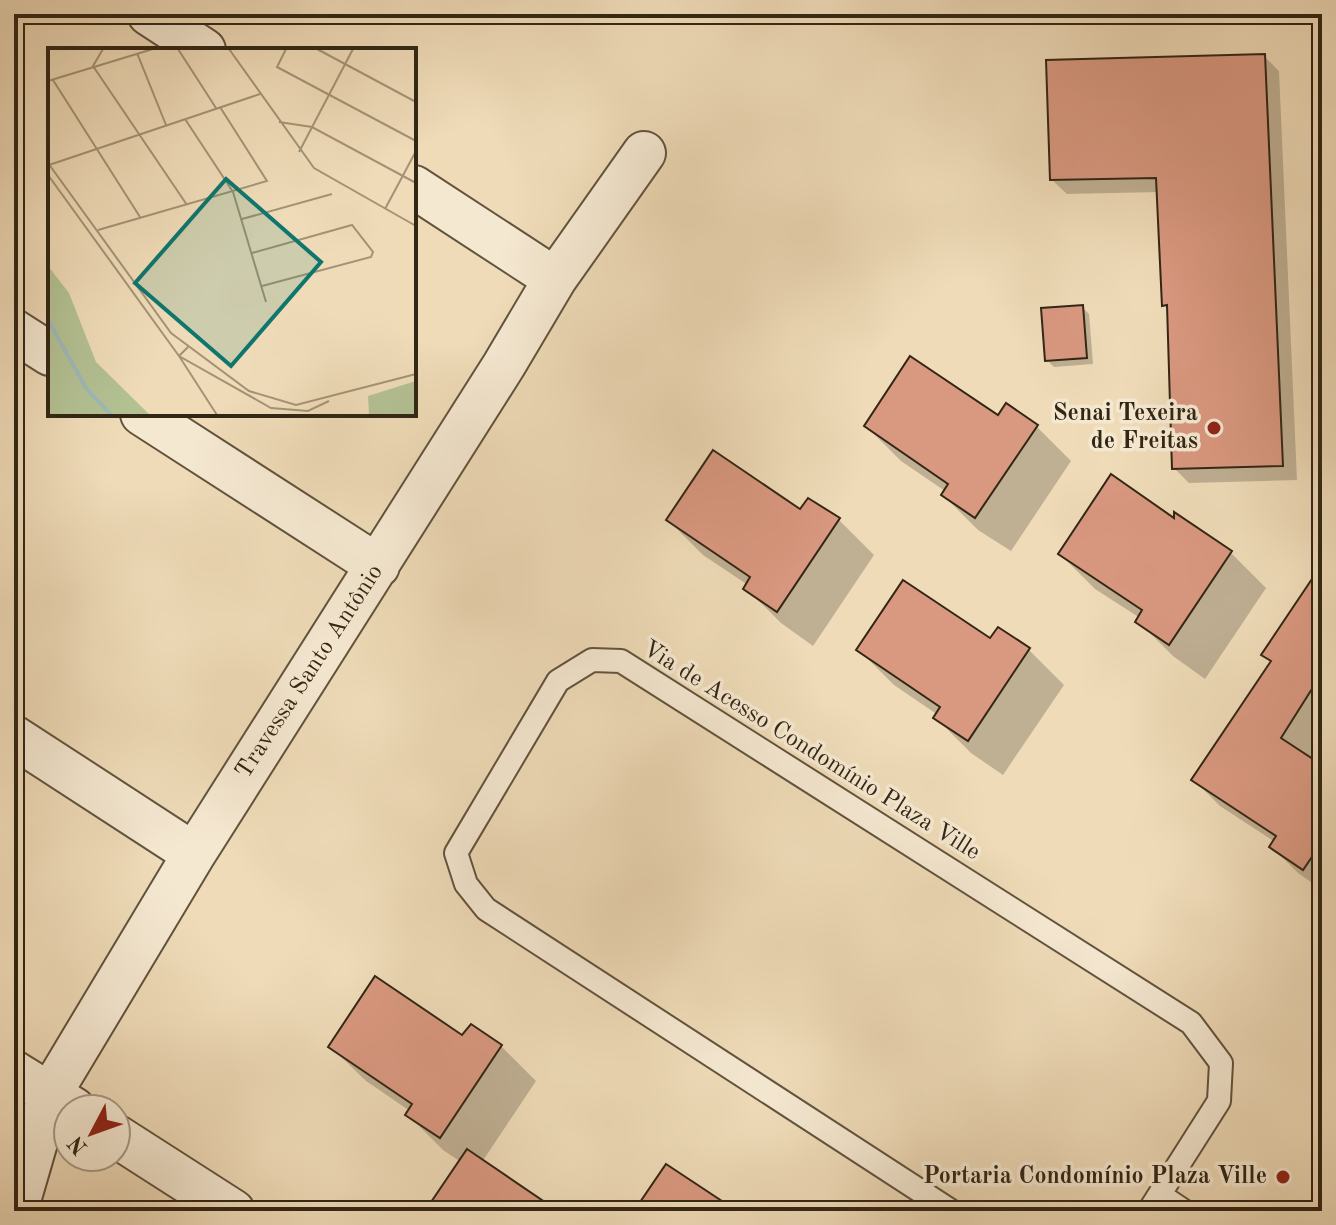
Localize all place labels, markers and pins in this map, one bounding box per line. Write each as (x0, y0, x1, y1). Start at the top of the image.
place label: Senai Texeira de Freitas (1053, 402, 1198, 454)
marker: Senai Texeira de Freitas (1205, 419, 1223, 437)
place label: Portaria Condomínio Plaza Ville (923, 1165, 1267, 1189)
marker: Portaria Condomínio Plaza Ville (1274, 1168, 1292, 1186)

